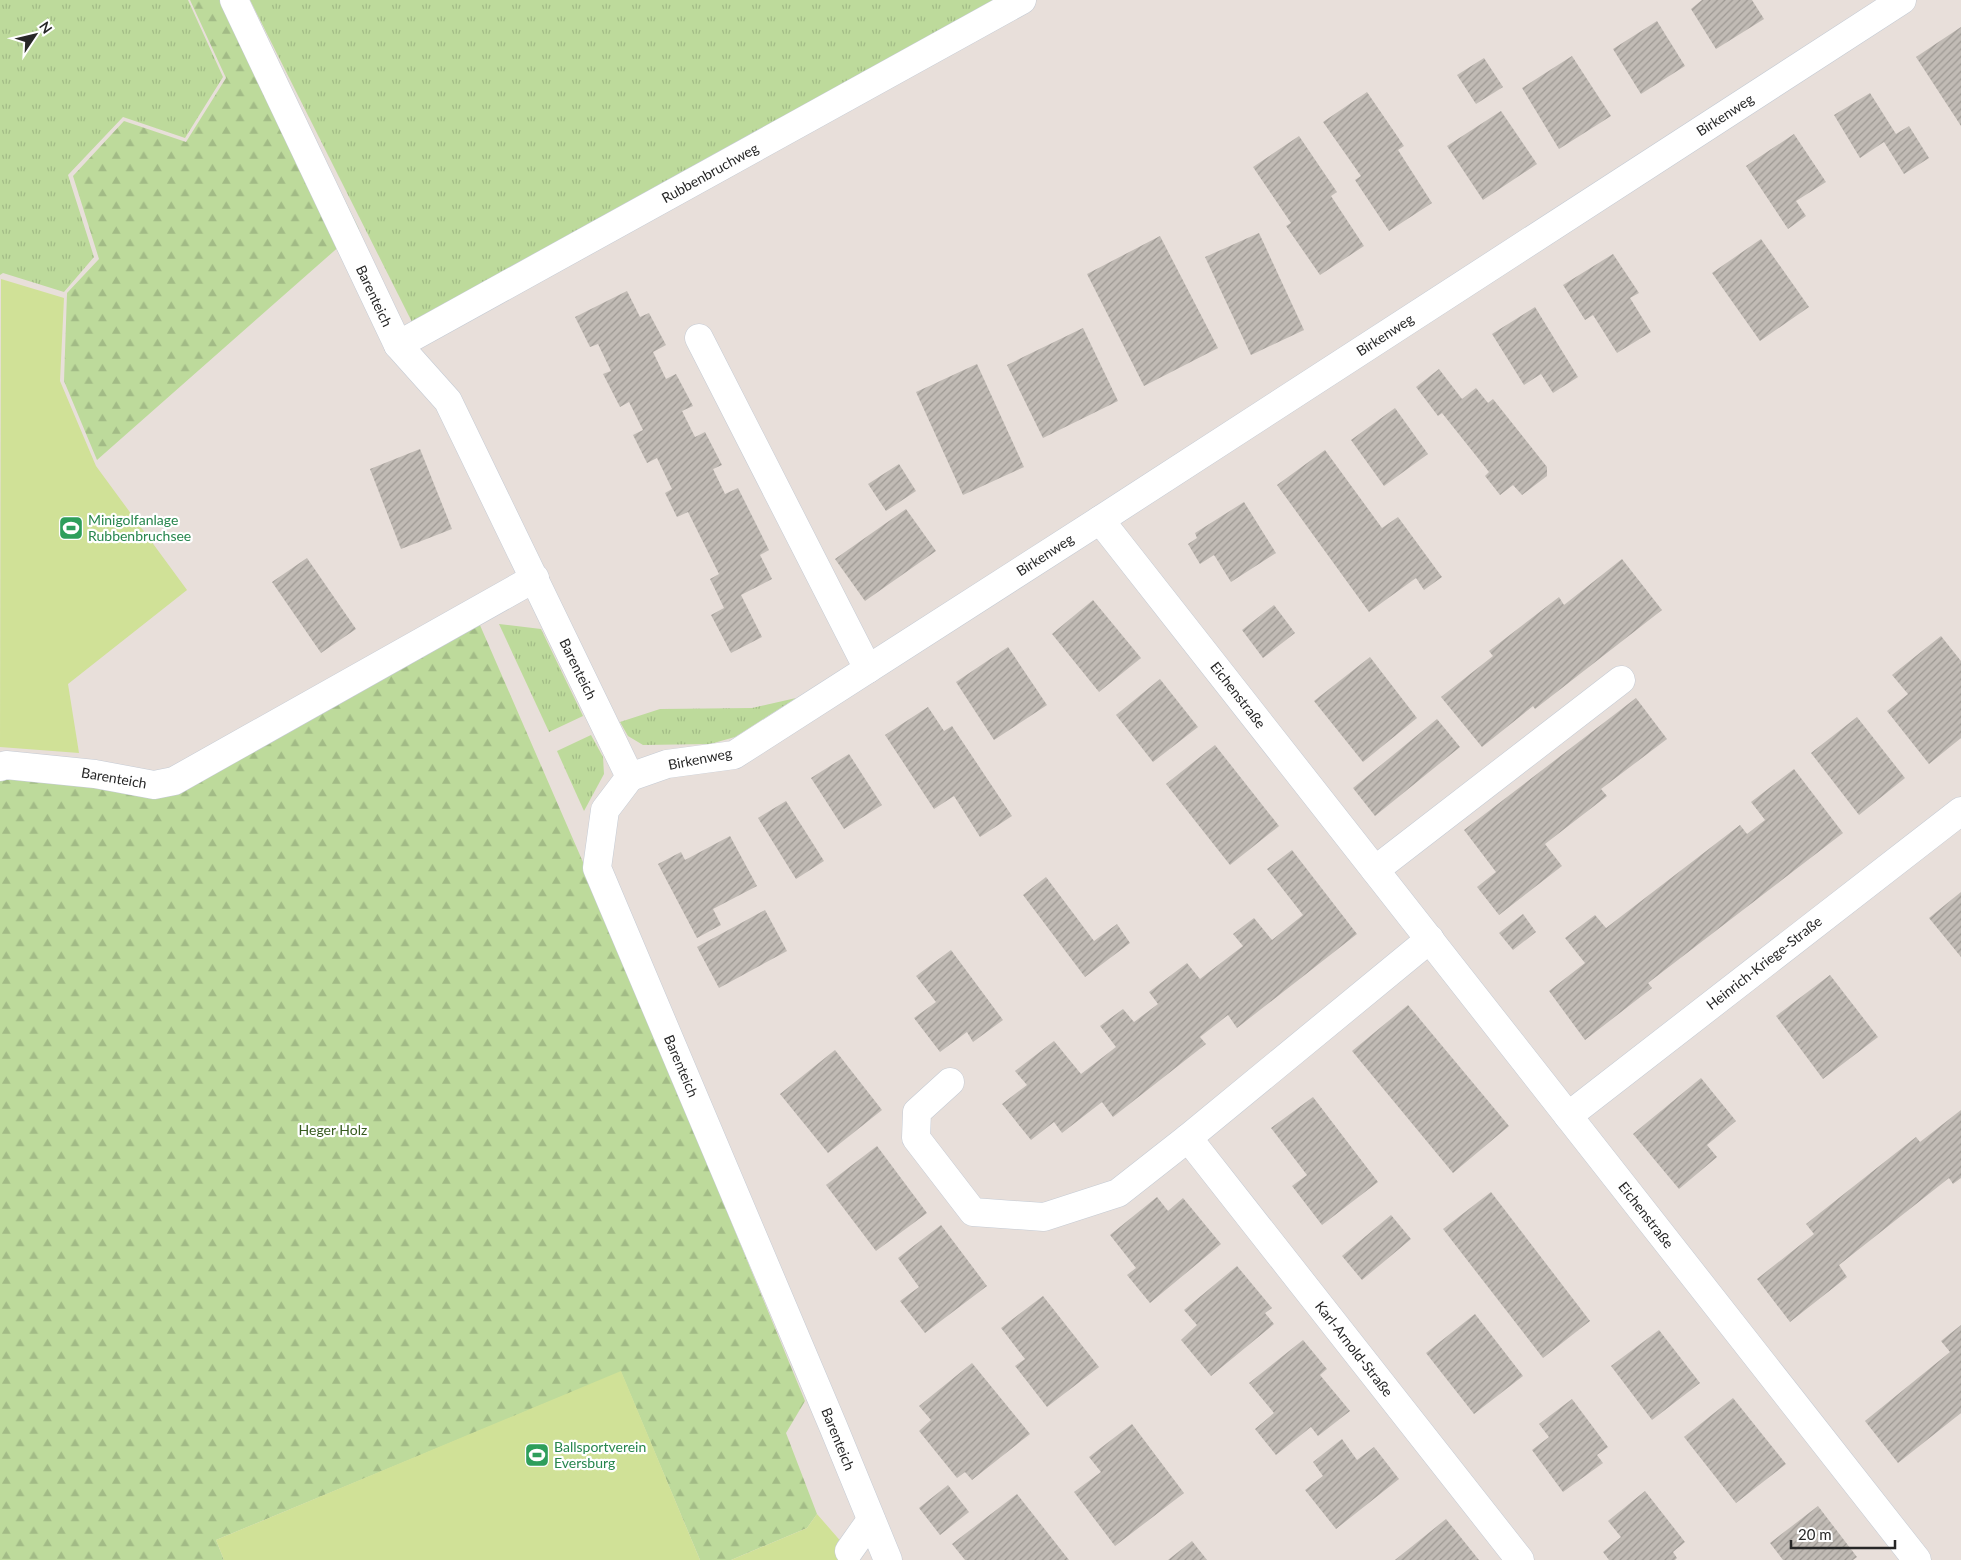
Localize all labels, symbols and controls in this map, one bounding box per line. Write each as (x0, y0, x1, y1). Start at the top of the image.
north arrow (10, 10, 60, 60)
text: N (36, 18, 56, 37)
street label: Birkenweg (1693, 90, 1757, 139)
street label: Rubbenbruchweg (658, 139, 761, 206)
street label: Barenteich (353, 262, 396, 329)
street label: Birkenweg (1353, 310, 1417, 359)
place label: Minigolfanlage Rubbenbruchsee (88, 511, 191, 544)
sports icon: Minigolfanlage Rubbenbruchsee (58, 515, 84, 541)
street label: Birkenweg (1013, 530, 1077, 579)
street label: Barenteich (556, 635, 601, 702)
street label: Eichenstraße (1207, 658, 1270, 731)
street label: Birkenweg (666, 744, 733, 773)
street label: Barenteich (80, 763, 148, 792)
street label: Heinrich-Kriege-Straße (1703, 912, 1825, 1013)
street label: Barenteich (661, 1032, 702, 1100)
park label: Heger Holz (299, 1121, 367, 1138)
street label: Eichenstraße (1615, 1178, 1678, 1251)
street label: Karl-Arnold-Straße (1312, 1298, 1397, 1400)
street label: Barenteich (818, 1405, 859, 1473)
place label: Ballsportverein Eversburg (554, 1438, 646, 1471)
sports icon: Ballsportverein Eversburg (524, 1442, 550, 1468)
scale bar (1791, 1518, 1895, 1550)
text: 20 m (1798, 1525, 1832, 1543)

